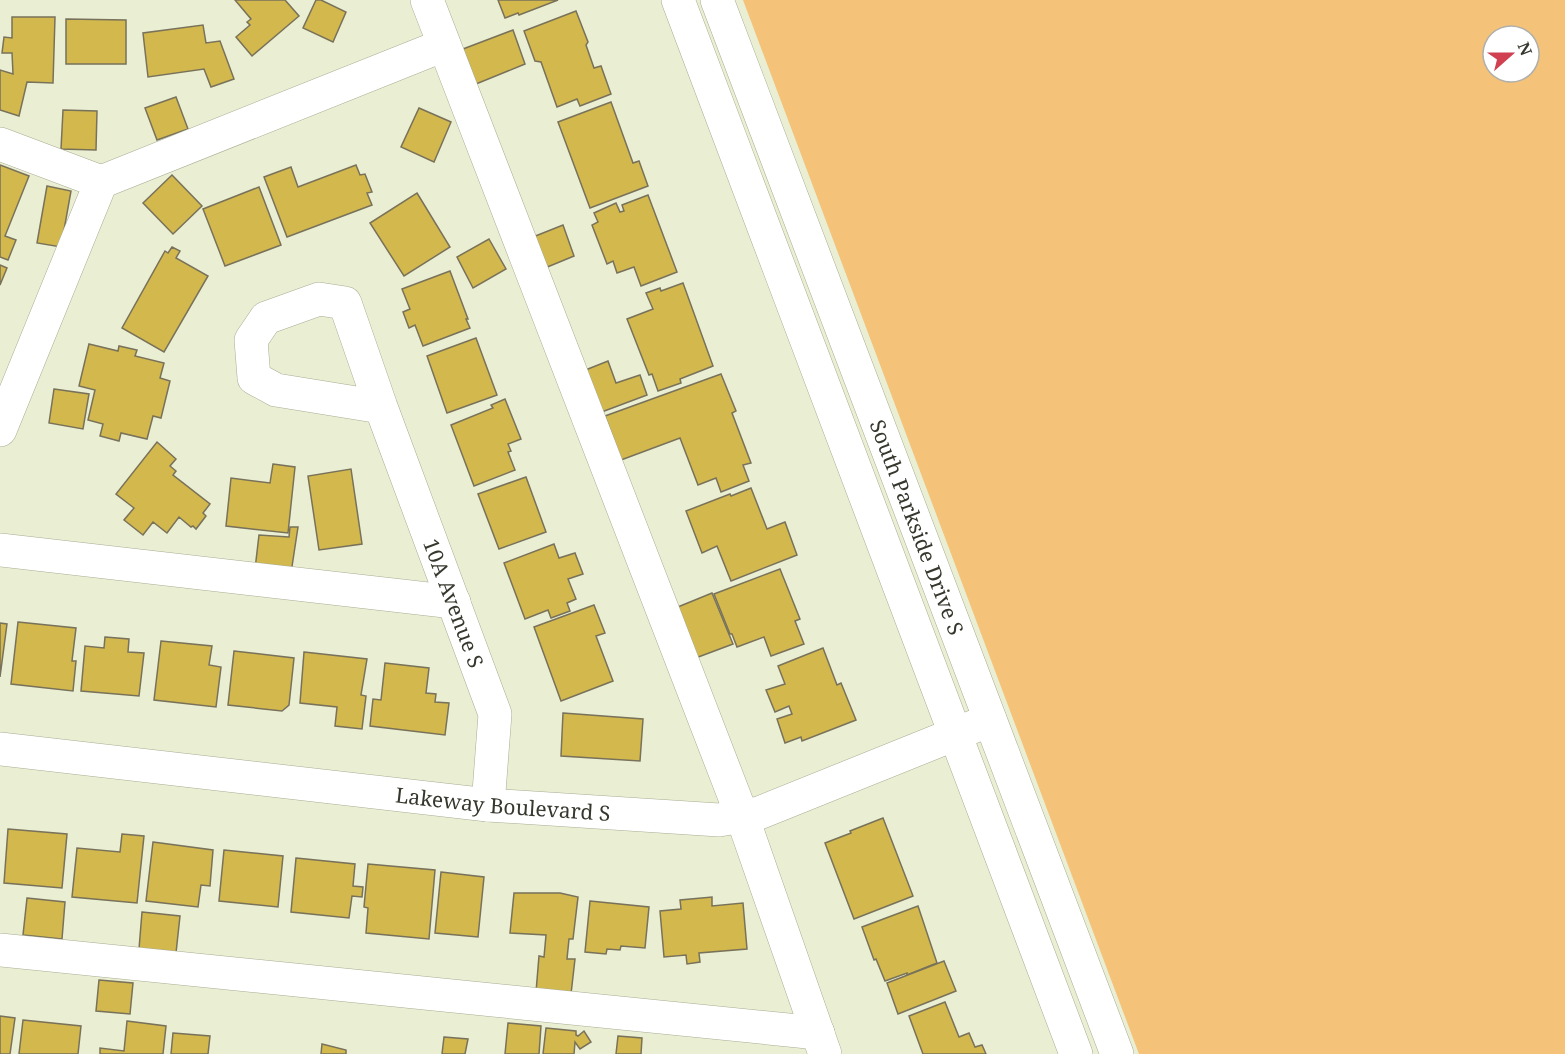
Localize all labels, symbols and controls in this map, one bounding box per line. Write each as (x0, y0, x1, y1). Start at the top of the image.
north arrow (1481, 24, 1541, 84)
text: N (1512, 39, 1538, 59)
street label: South Parkside Drive S (864, 416, 971, 639)
street label: 10A Avenue S (417, 535, 491, 672)
street label: Lakeway Boulevard S (394, 780, 611, 827)

